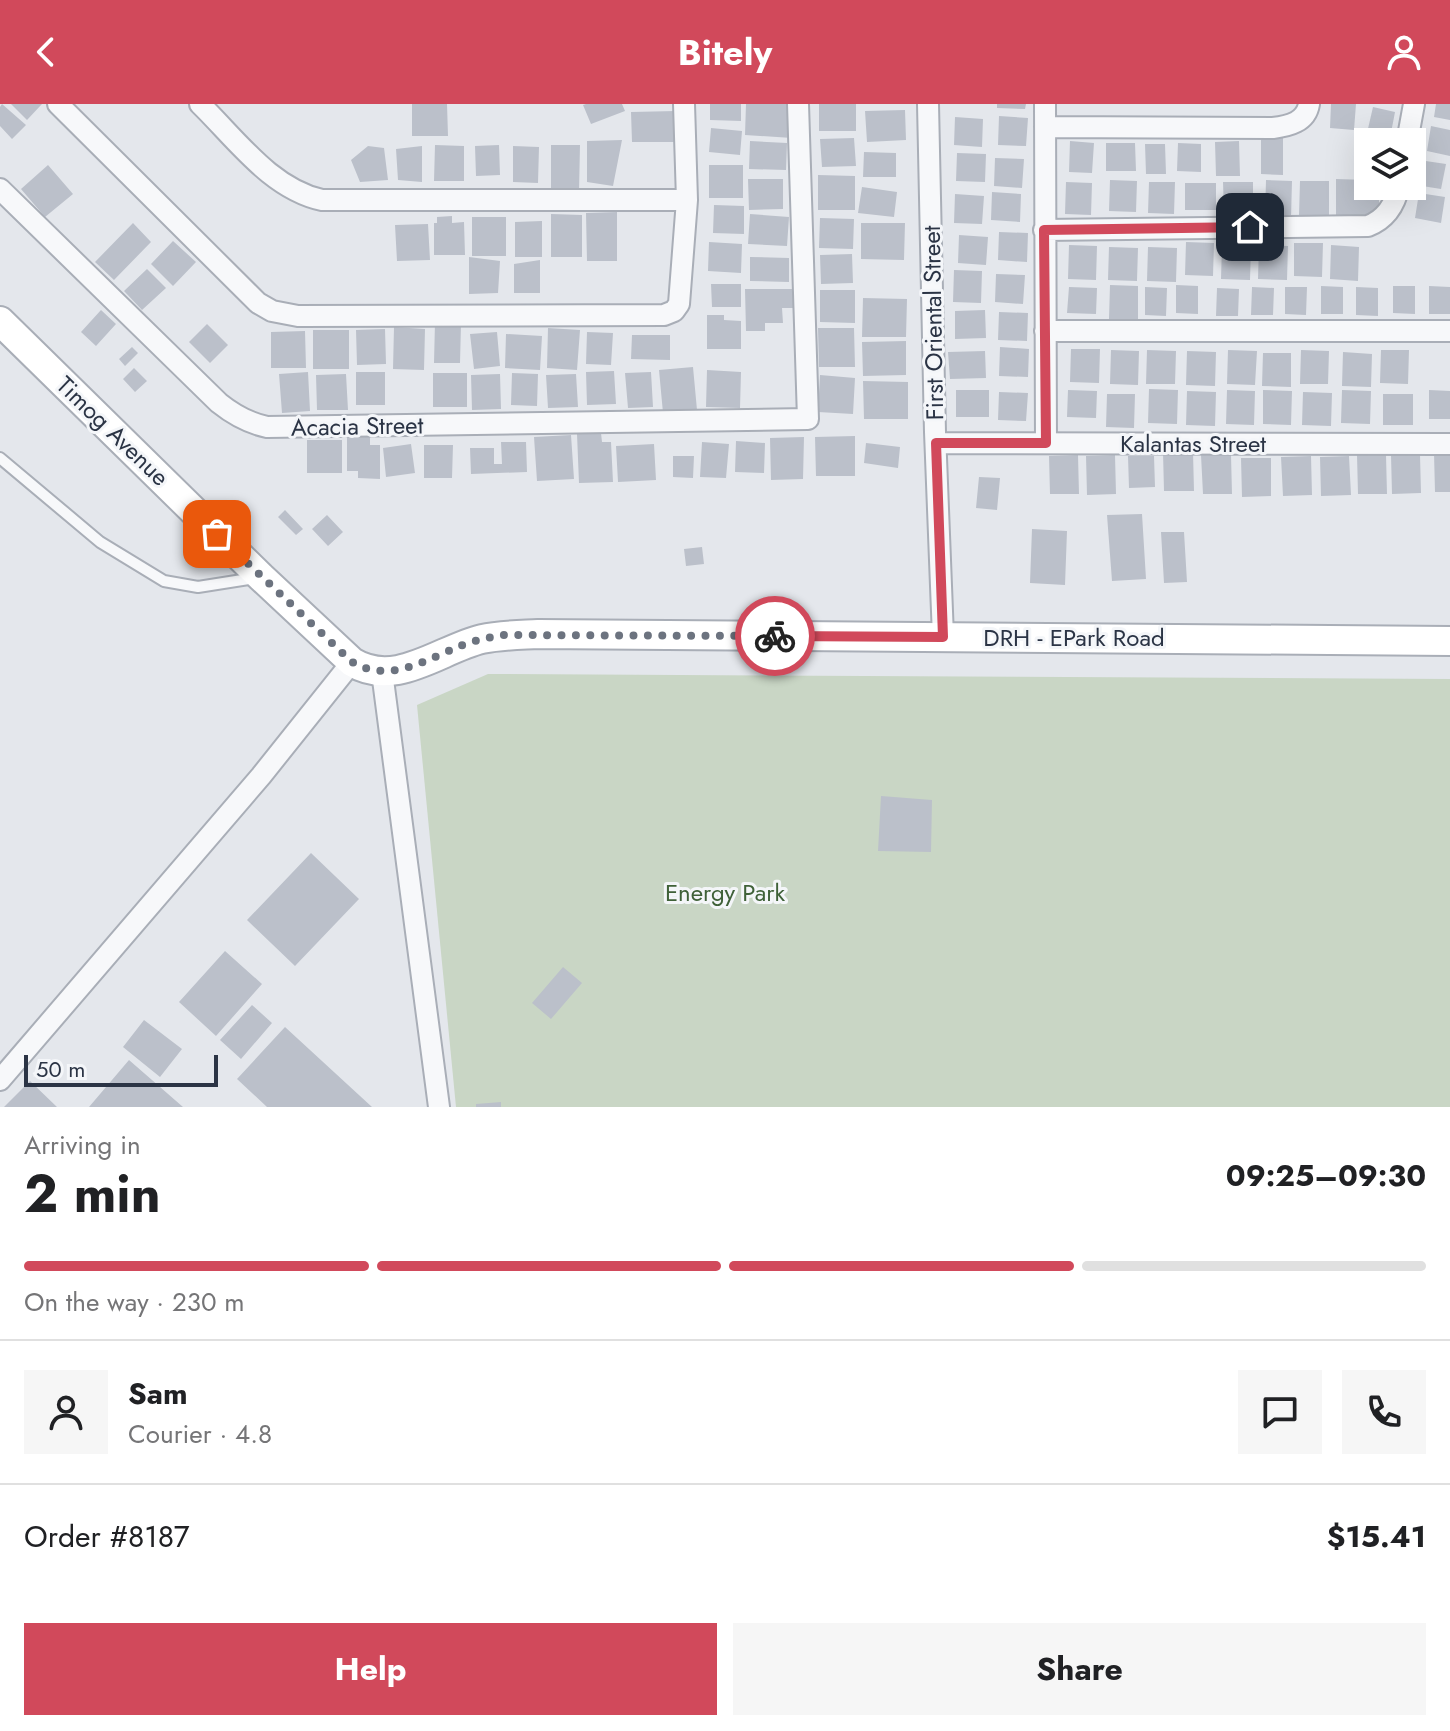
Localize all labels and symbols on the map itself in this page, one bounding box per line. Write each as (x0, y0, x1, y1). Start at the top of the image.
pin (1216, 193, 1284, 261)
street label: First Oriental Street (914, 225, 952, 421)
street label: Timog Avenue (49, 368, 177, 494)
street label: Acacia Street (290, 407, 424, 445)
street label: Kalantas Street (1120, 426, 1266, 461)
pin (183, 500, 251, 568)
courier (735, 596, 815, 676)
street label: DRH - EPark Road (983, 620, 1165, 655)
park label: Energy Park (665, 875, 786, 910)
scale bar (24, 1051, 218, 1087)

